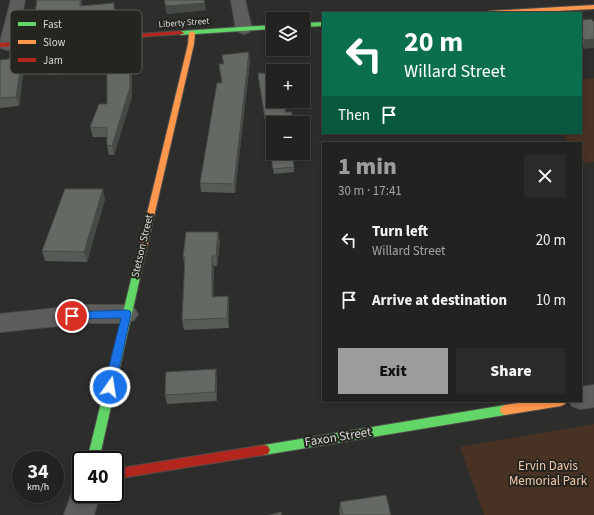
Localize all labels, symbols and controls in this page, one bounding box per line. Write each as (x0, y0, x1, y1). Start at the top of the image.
legend (10, 10, 142, 74)
map controls (266, 12, 310, 160)
button: layers (266, 12, 310, 56)
street label: Liberty Street (158, 15, 210, 31)
text: Fast (43, 17, 62, 32)
text: 20 m (404, 22, 463, 62)
icon: left (338, 28, 390, 80)
text: Slow (43, 35, 66, 50)
text: Jam (43, 53, 63, 68)
text: Willard Street (404, 59, 506, 84)
button: + (266, 64, 310, 108)
icon: arrive (378, 104, 400, 126)
text: Then (338, 105, 370, 126)
button: − (266, 116, 310, 160)
text: 1 min (338, 149, 397, 184)
button: close (524, 155, 566, 197)
text: 30 m · 17:41 (338, 182, 402, 200)
street label: Stetson Street (127, 213, 157, 279)
text: Turn left (372, 221, 428, 242)
icon: left (338, 229, 360, 251)
text: 20 m (536, 230, 566, 251)
text: Willard Street (372, 242, 445, 260)
icon: arrive (338, 289, 360, 311)
text: Arrive at destination (372, 290, 507, 311)
text: 10 m (536, 290, 566, 311)
pin (55, 299, 89, 333)
icon: arrive (61, 305, 83, 327)
button: Exit (338, 348, 448, 394)
button: Share (456, 348, 566, 394)
position arrow (89, 366, 131, 408)
street label: Faxon Street (303, 423, 373, 451)
speed limit sign: 40 (72, 451, 124, 503)
park label: Ervin Davis Memorial Park (509, 457, 588, 490)
text: 34 (27, 458, 49, 486)
text: km/h (27, 480, 49, 494)

